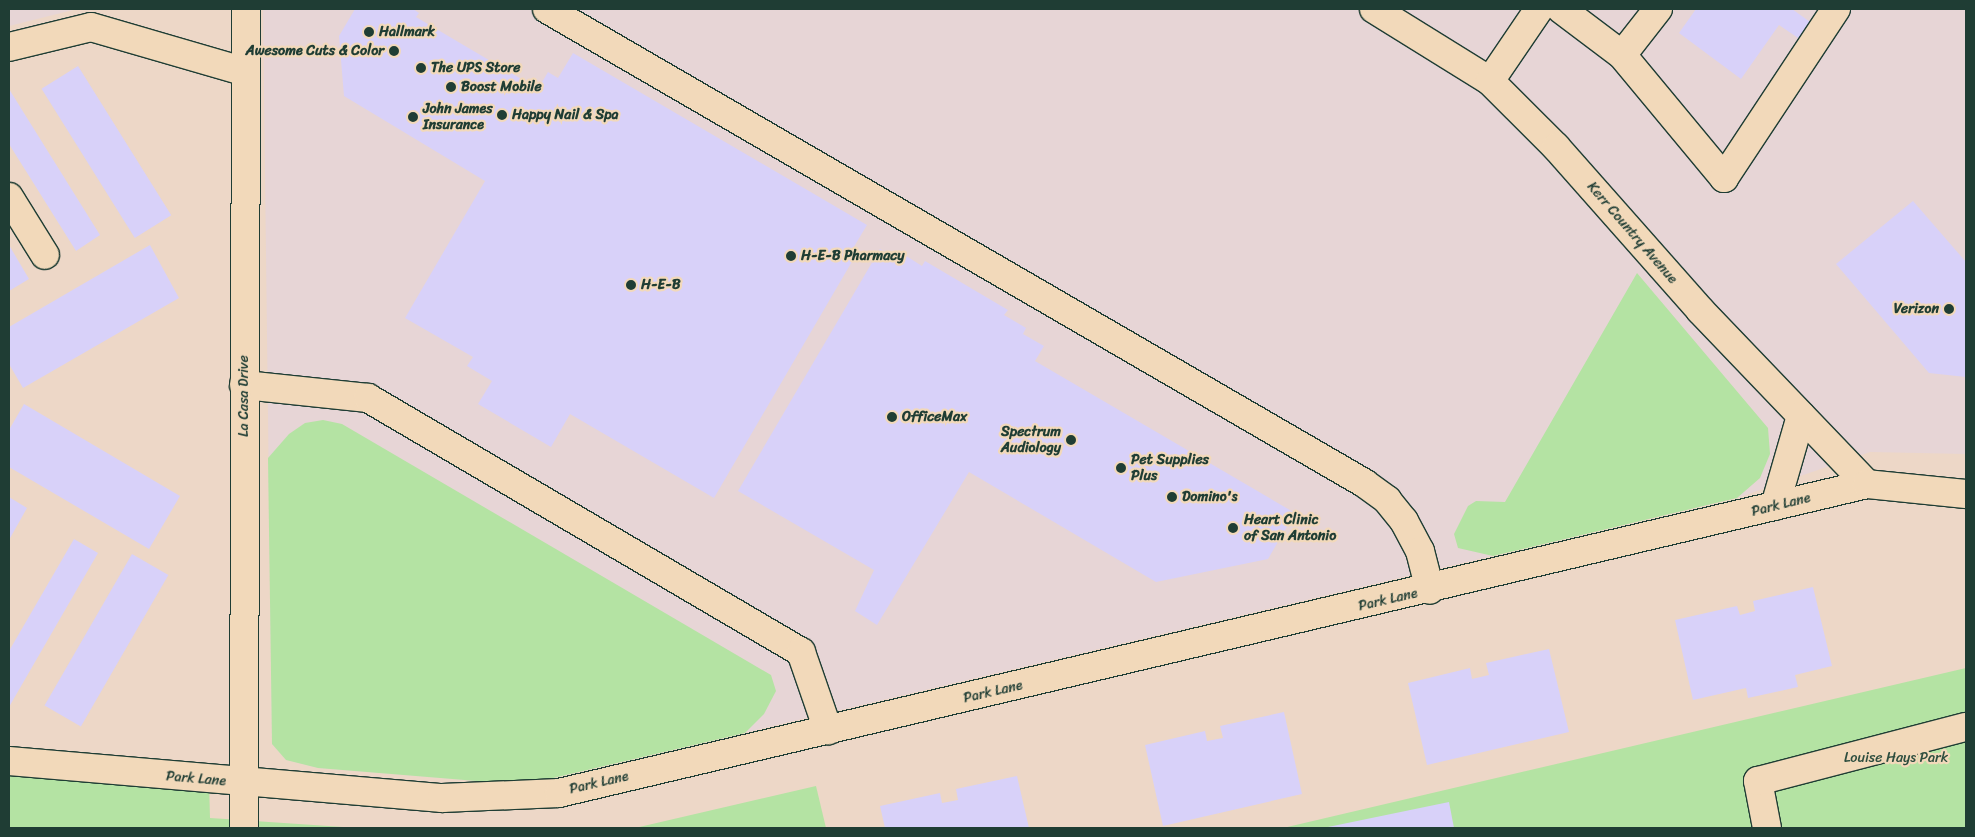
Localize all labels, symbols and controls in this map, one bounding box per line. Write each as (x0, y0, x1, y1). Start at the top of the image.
place label: Hallmark (379, 24, 435, 40)
marker: Hallmark (363, 26, 375, 38)
place label: Awesome Cuts & Color (246, 43, 384, 59)
marker: Awesome Cuts & Color (388, 45, 400, 57)
place label: The UPS Store (431, 60, 522, 76)
marker: The UPS Store (415, 62, 427, 74)
place label: Boost Mobile (461, 79, 541, 95)
marker: Boost Mobile (445, 81, 457, 93)
place label: John James Insurance (423, 101, 493, 134)
place label: Happy Nail & Spa (512, 107, 618, 123)
marker: Happy Nail & Spa (496, 109, 508, 121)
marker: John James Insurance (407, 111, 419, 123)
street label: Kerr Country Avenue (1583, 179, 1681, 287)
place label: H-E-B Pharmacy (801, 248, 905, 264)
marker: H-E-B Pharmacy (785, 250, 797, 262)
place label: H-E-B (641, 277, 681, 293)
marker: H-E-B (625, 279, 637, 291)
place label: Verizon (1894, 301, 1939, 317)
marker: Verizon (1943, 303, 1955, 315)
street label: La Casa Drive (236, 355, 252, 437)
place label: OfficeMax (902, 409, 967, 425)
marker: OfficeMax (886, 411, 898, 423)
place label: Spectrum Audiology (1001, 424, 1061, 457)
marker: Spectrum Audiology (1065, 434, 1077, 446)
place label: Pet Supplies Plus (1131, 452, 1209, 484)
marker: Pet Supplies Plus (1115, 462, 1127, 474)
place label: Domino's (1182, 489, 1238, 505)
street label: Park Lane (1750, 490, 1812, 520)
marker: Domino's (1166, 491, 1178, 503)
place label: Heart Clinic of San Antonio (1244, 512, 1336, 544)
marker: Heart Clinic of San Antonio (1226, 521, 1240, 535)
street label: Park Lane (1357, 585, 1419, 615)
street label: Park Lane (962, 677, 1024, 707)
park label: Louise Hays Park (1843, 750, 1949, 766)
street label: Park Lane (165, 768, 227, 790)
street label: Park Lane (568, 768, 630, 798)

